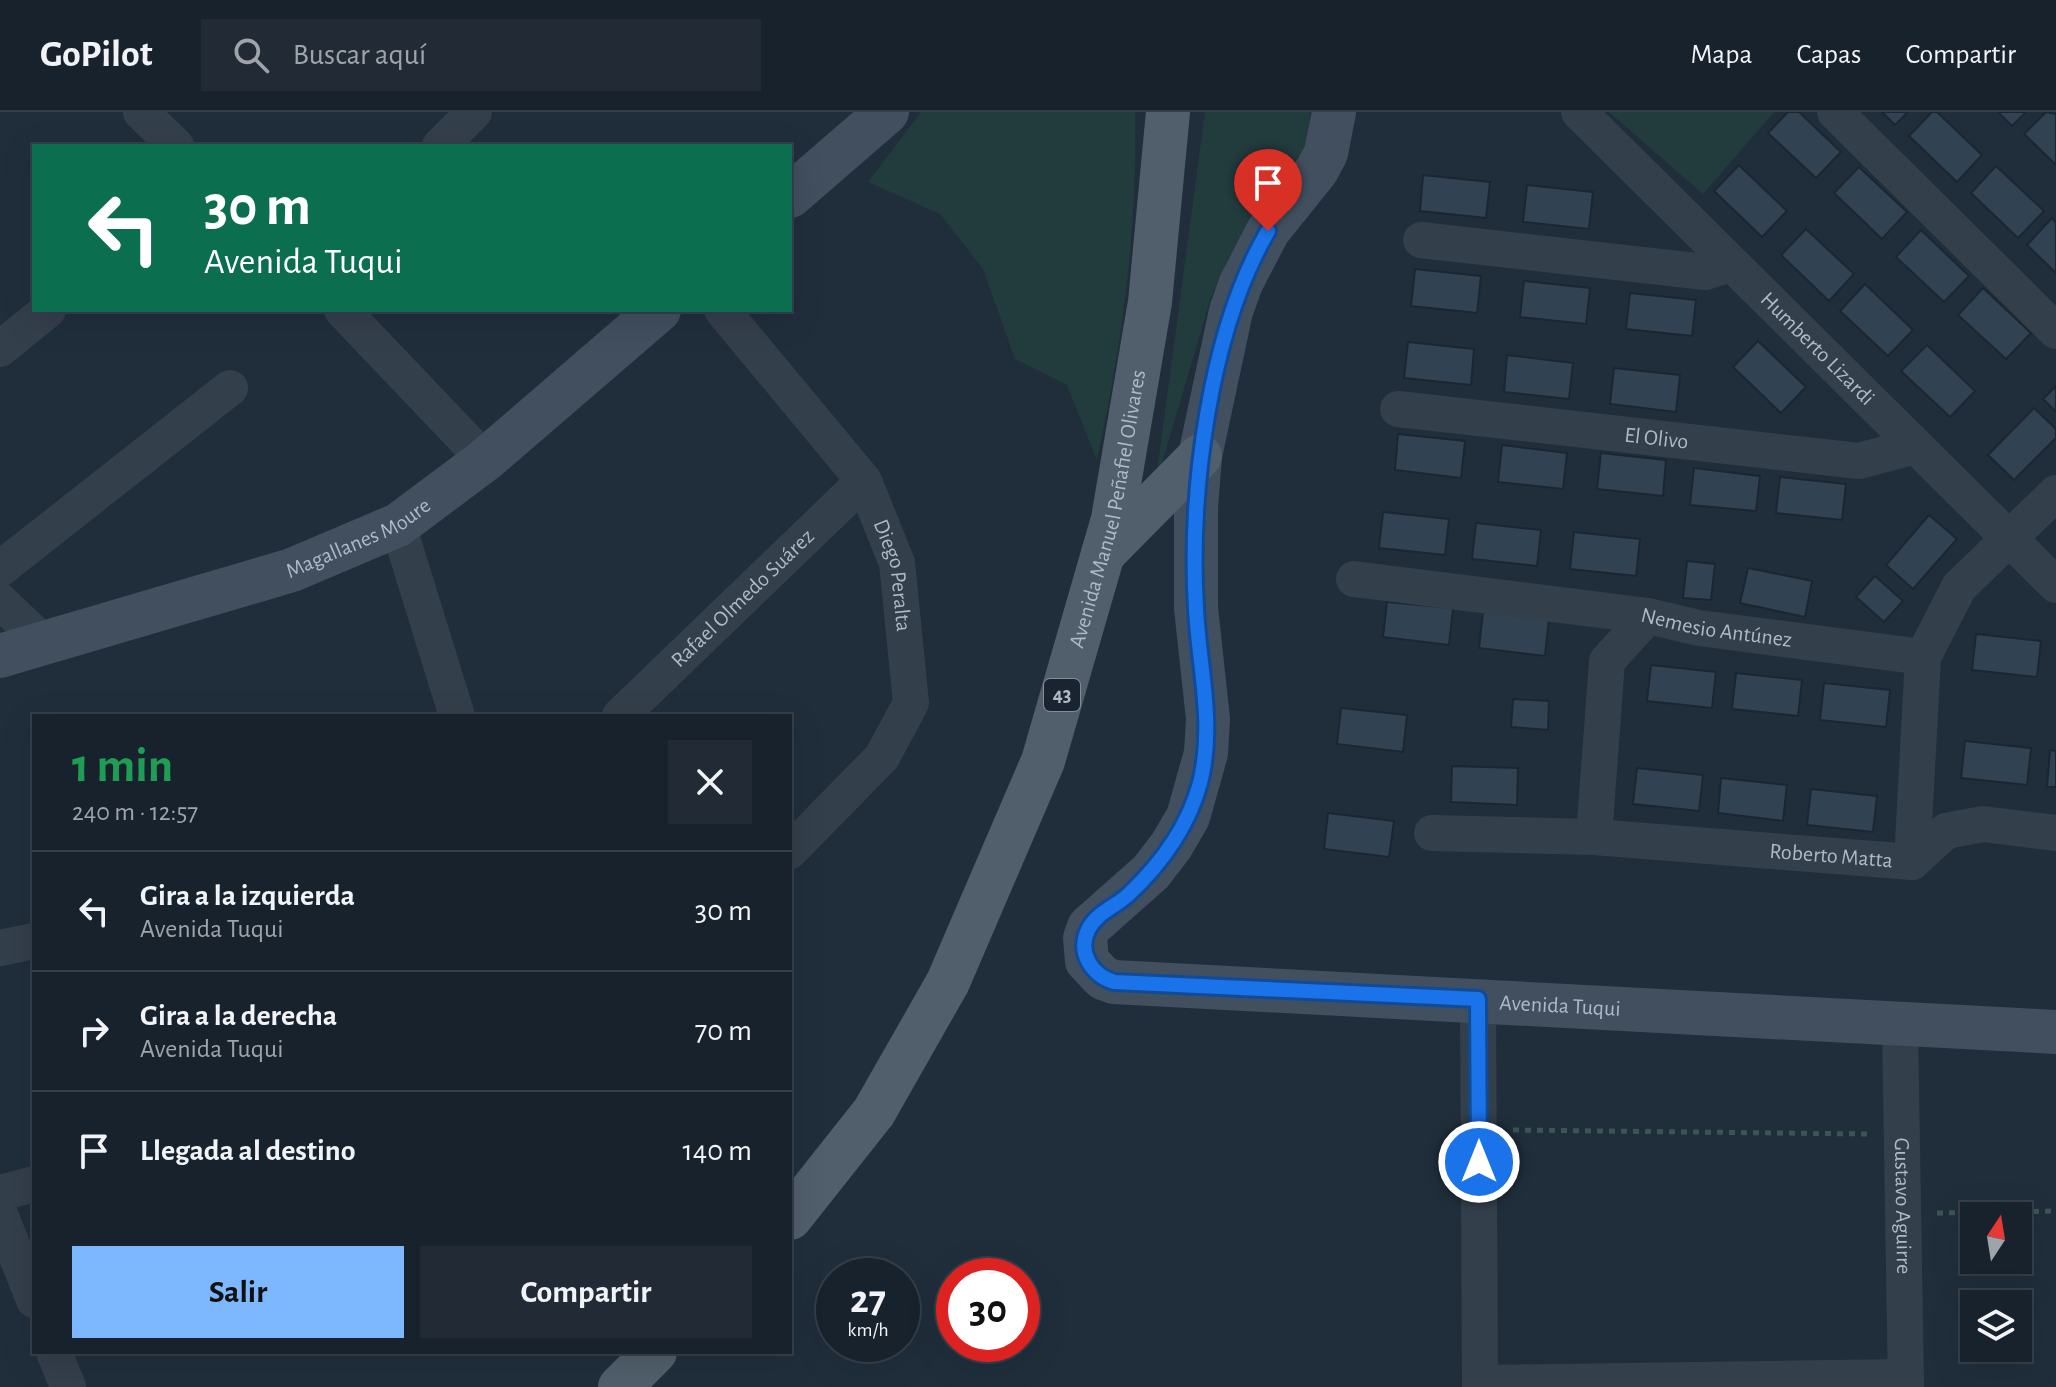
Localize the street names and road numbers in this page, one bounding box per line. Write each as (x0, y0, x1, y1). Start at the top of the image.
street label: Humberto Lizardi (1756, 288, 1879, 409)
street label: Avenida Manuel Peñafiel Olivares (1065, 368, 1149, 650)
street label: El Olivo (1623, 424, 1690, 453)
street label: Magallanes Moure (283, 494, 435, 582)
street label: Diego Peralta (870, 516, 915, 633)
street label: Rafael Olmedo Suárez (667, 525, 818, 671)
street label: Nemesio Antúnez (1639, 604, 1793, 651)
road number: 43 (1044, 679, 1080, 711)
street label: Roberto Matta (1769, 840, 1894, 871)
street label: Avenida Tuqui (1499, 991, 1621, 1020)
street label: Gustavo Aguirre (1891, 1137, 1915, 1275)

